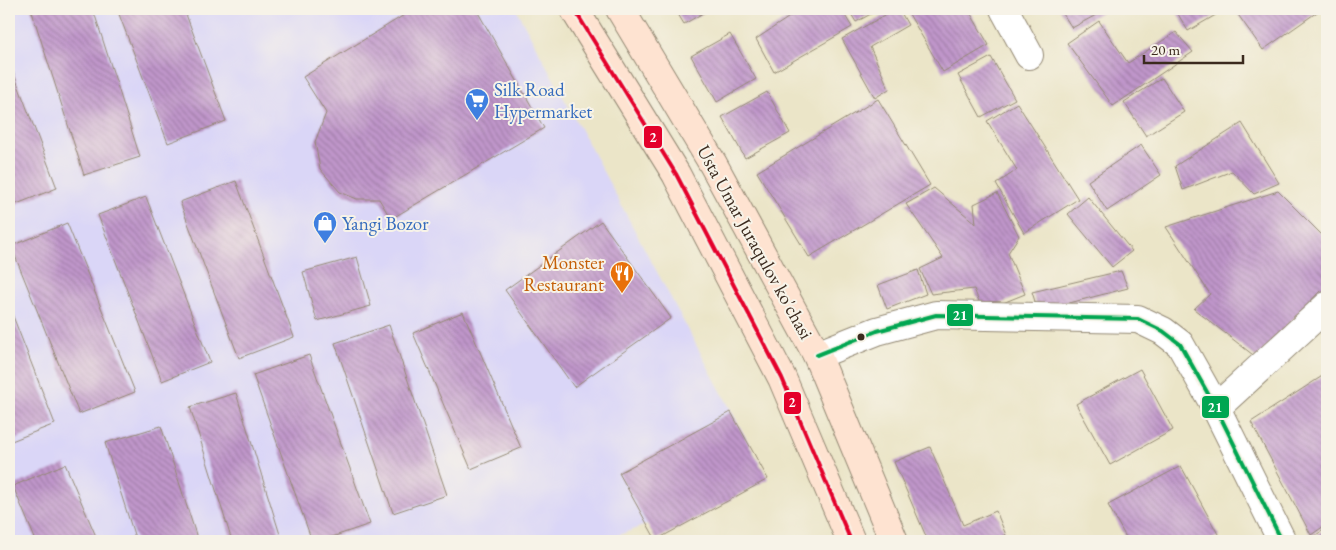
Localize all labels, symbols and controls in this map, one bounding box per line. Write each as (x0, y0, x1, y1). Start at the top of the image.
scale bar (1144, 32, 1242, 64)
text: 20 m (1151, 40, 1180, 59)
place label: Silk Road Hypermarket (494, 77, 592, 124)
supermarket icon: Silk Road Hypermarket (464, 87, 490, 121)
line badge: 2 (643, 125, 663, 149)
text: 2 (649, 128, 657, 146)
street label: Usta Umar Juraqulov ko'chasi (691, 141, 819, 344)
shop icon: Yangi Bozor (312, 210, 338, 244)
place label: Yangi Bozor (342, 211, 429, 236)
place label: Monster Restaurant (523, 250, 605, 297)
restaurant icon: Monster Restaurant (609, 260, 635, 294)
line badge: 21 (946, 303, 974, 327)
text: 21 (953, 306, 967, 324)
unlabelled marker (856, 332, 866, 342)
line badge: 2 (783, 391, 802, 415)
text: 2 (788, 393, 796, 411)
line badge: 21 (1201, 395, 1230, 419)
text: 21 (1208, 398, 1222, 416)

